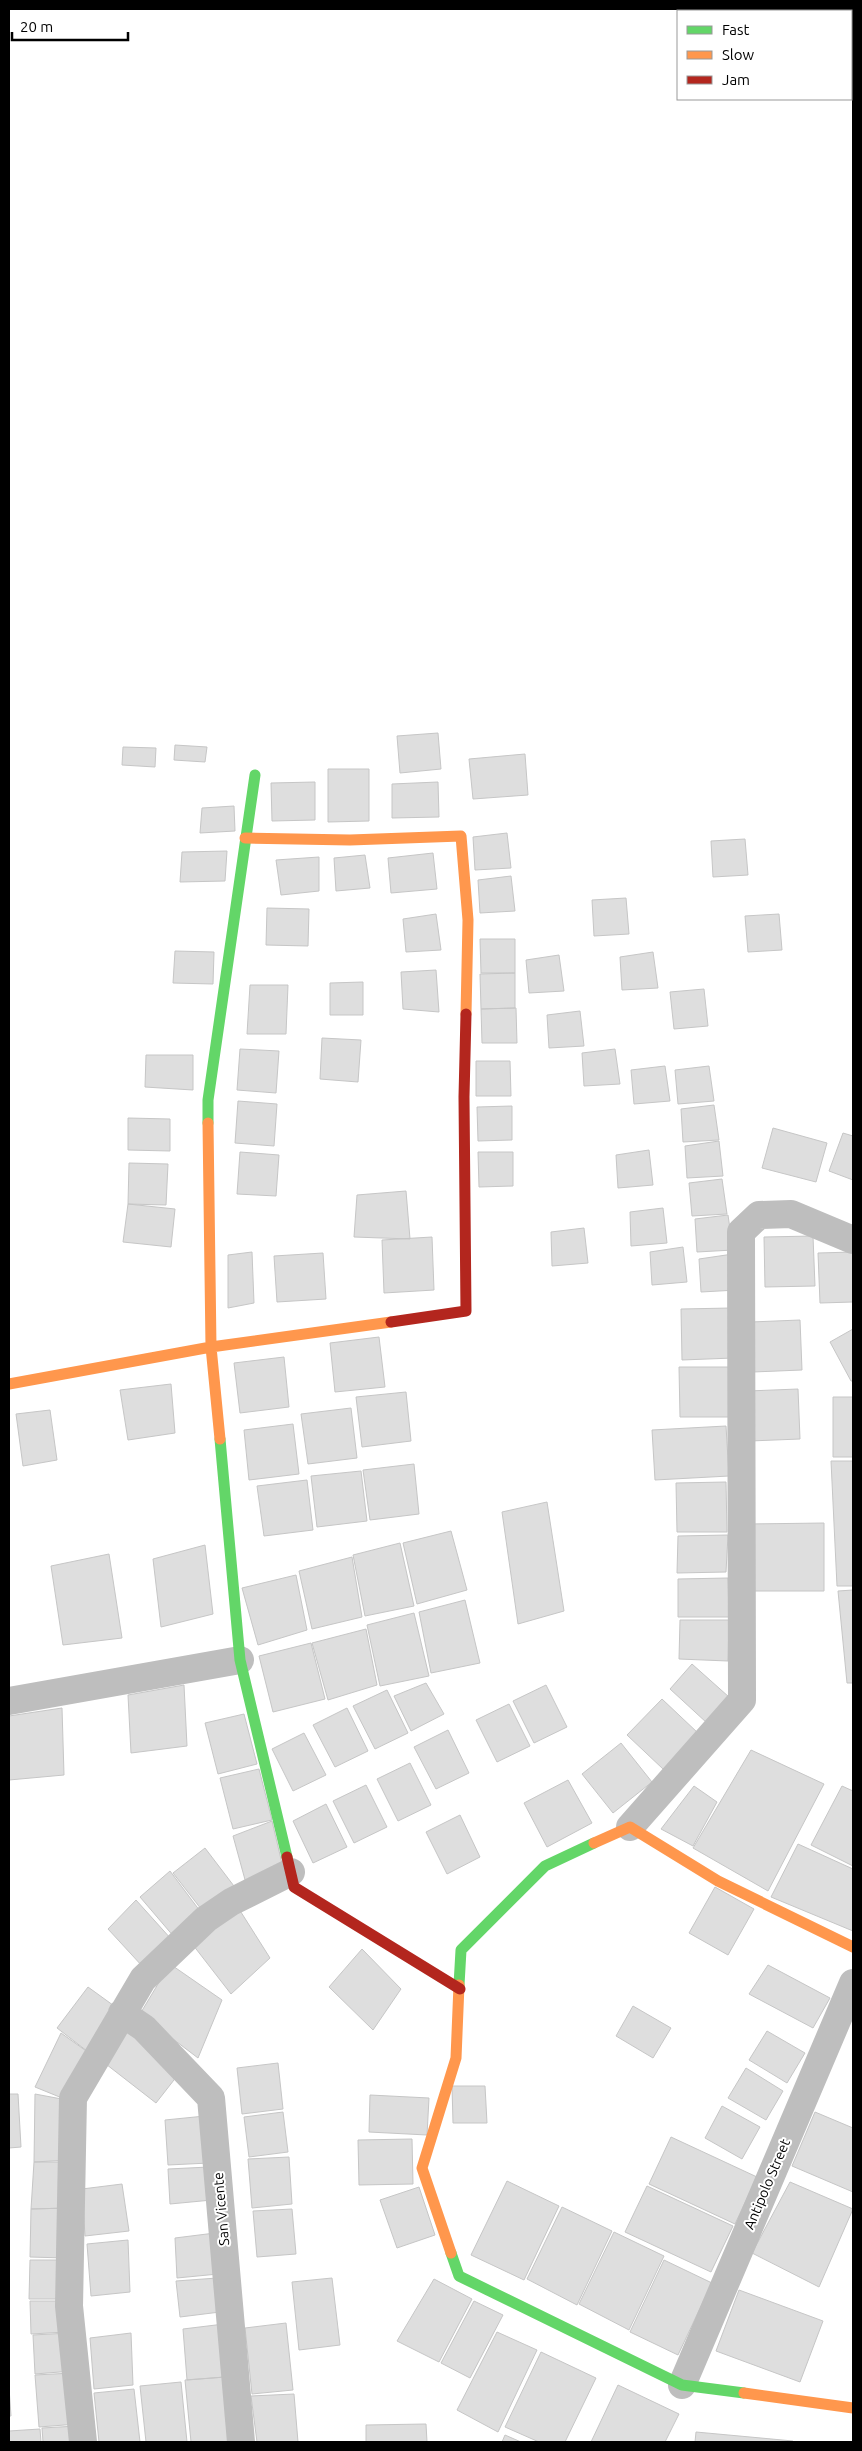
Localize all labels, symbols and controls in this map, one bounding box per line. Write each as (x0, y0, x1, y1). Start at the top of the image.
scale bar (12, 10, 129, 42)
legend (677, 10, 852, 100)
text: 20 m (20, 18, 53, 35)
text: Fast (722, 21, 750, 38)
text: Slow (722, 46, 755, 63)
text: Jam (722, 71, 750, 88)
street label: Antipolo Street (741, 2136, 793, 2232)
street label: San Vicente (210, 2171, 232, 2247)

